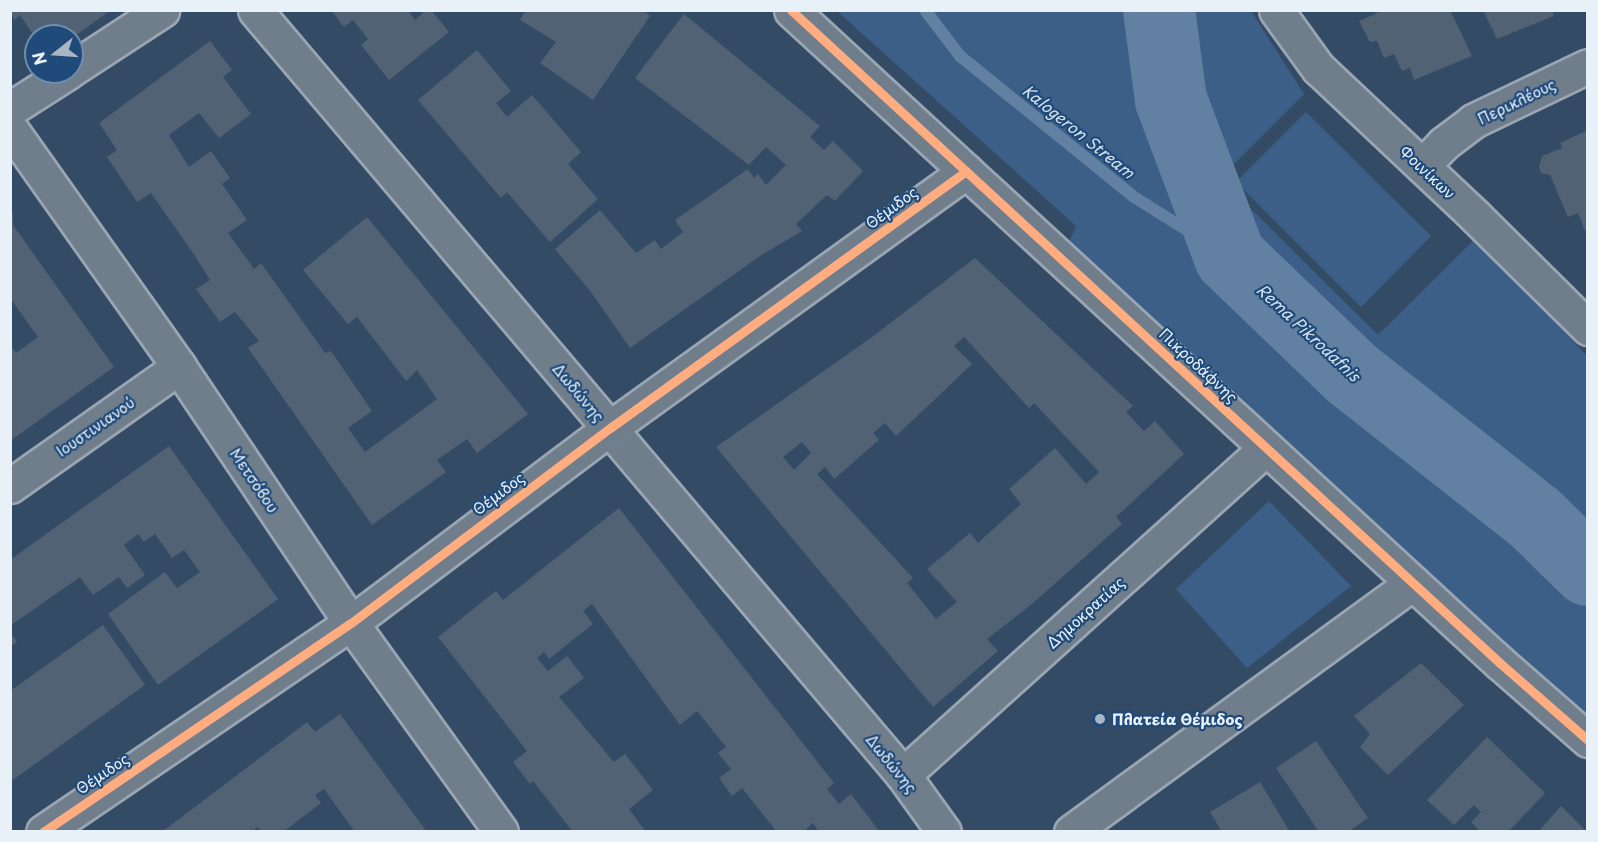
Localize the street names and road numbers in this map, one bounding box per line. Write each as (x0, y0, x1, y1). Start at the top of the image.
street label: Περικλέους (1474, 74, 1558, 128)
street label: Φοινίκων (1396, 142, 1460, 202)
street label: Θέμιδος (862, 182, 920, 232)
street label: Πικροδάφνης (1156, 324, 1242, 406)
street label: Δωδώνης (550, 359, 608, 425)
street label: Ιουστινιανού (52, 392, 138, 460)
street label: Μετσόβου (227, 444, 283, 516)
street label: Θέμιδος (469, 468, 527, 518)
street label: Δημοκρατίας (1043, 572, 1127, 652)
street label: Δωδώνης (863, 730, 921, 796)
street label: Θέμιδος (72, 749, 132, 797)

